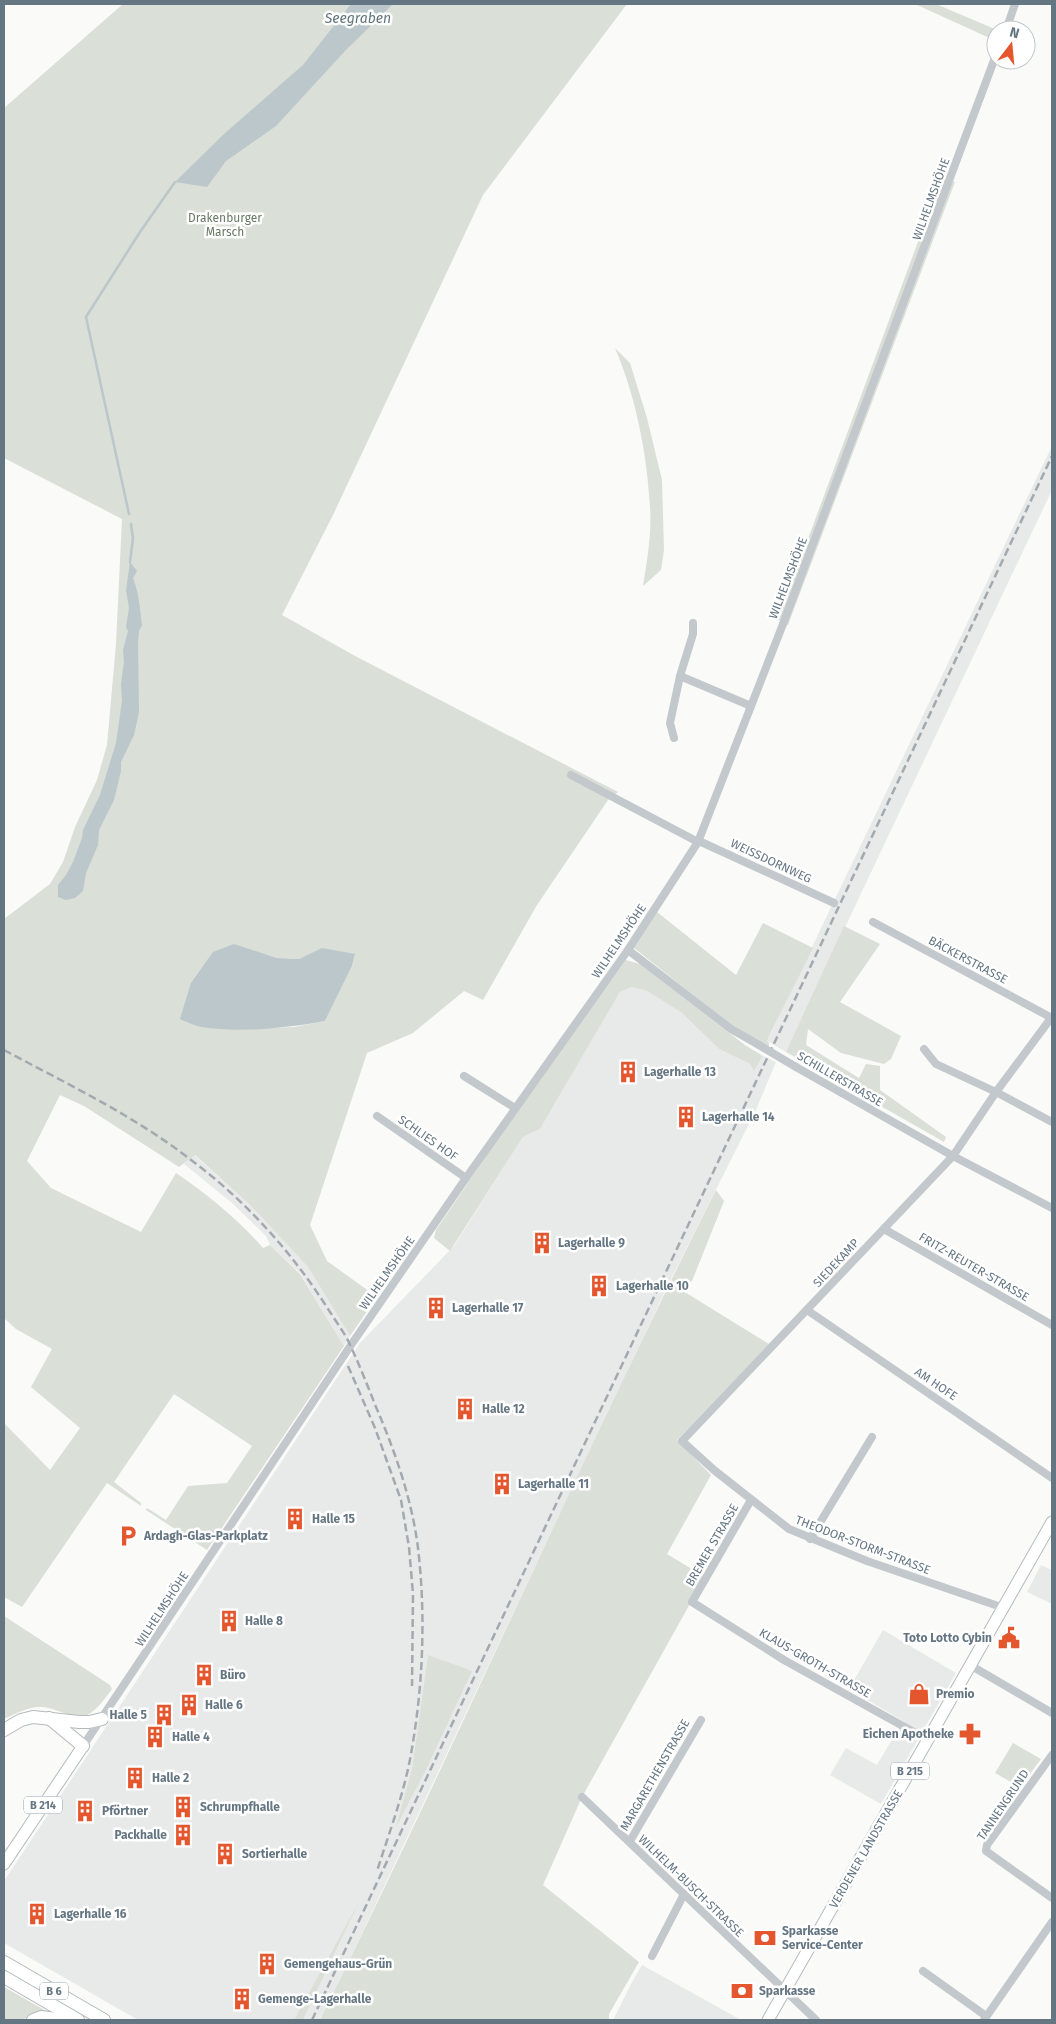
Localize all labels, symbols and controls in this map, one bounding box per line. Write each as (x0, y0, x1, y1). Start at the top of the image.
water label: Seegraben (324, 10, 391, 27)
north arrow (986, 20, 1036, 70)
text: N (1008, 24, 1021, 42)
street label: WILHELMSHÖHE (908, 155, 952, 242)
park label: Drakenburger Marsch (188, 211, 262, 239)
street label: WILHELMSHÖHE (764, 534, 810, 621)
street label: WEISSDORNWEG (728, 836, 814, 886)
street label: WILHELMSHÖHE (587, 900, 649, 981)
street label: BÄCKERSTRASSE (926, 932, 1010, 987)
street label: SCHILLERSTRASSE (795, 1049, 885, 1109)
building icon: Lagerhalle 13 (615, 1059, 641, 1085)
place label: Lagerhalle 13 (644, 1065, 716, 1079)
building icon: Lagerhalle 14 (673, 1104, 699, 1130)
place label: Lagerhalle 14 (702, 1110, 775, 1124)
street label: SCHLIES HOF (396, 1112, 460, 1164)
building icon: Lagerhalle 9 (529, 1230, 555, 1256)
street label: FRITZ-REUTER-STRASSE (917, 1230, 1031, 1304)
street label: WILHELMSHÖHE (355, 1232, 418, 1312)
place label: Lagerhalle 9 (558, 1236, 625, 1250)
street label: SIEDEKAMP (810, 1236, 862, 1290)
building icon: Lagerhalle 10 (586, 1273, 612, 1299)
place label: Lagerhalle 10 (616, 1279, 689, 1293)
building icon: Lagerhalle 17 (423, 1295, 449, 1321)
place label: Lagerhalle 17 (452, 1301, 524, 1315)
street label: AM HOFE (912, 1365, 960, 1403)
building icon: Halle 12 (452, 1396, 478, 1422)
place label: Halle 12 (482, 1402, 525, 1416)
building icon: Lagerhalle 11 (489, 1471, 515, 1497)
place label: Lagerhalle 11 (518, 1477, 589, 1491)
street label: BREMER STRASSE (683, 1501, 741, 1589)
building icon: Halle 15 (282, 1506, 308, 1532)
place label: Halle 15 (312, 1512, 356, 1526)
street label: THEODOR-STORM-STRASSE (793, 1513, 933, 1577)
parking icon: Ardagh-Glas-Parkplatz (115, 1523, 141, 1549)
place label: Ardagh-Glas-Parkplatz (143, 1529, 268, 1543)
street label: WILHELMSHÖHE (131, 1568, 191, 1649)
building icon: Halle 8 (216, 1608, 242, 1634)
place label: Halle 8 (245, 1614, 283, 1628)
street label: KLAUS-GROTH-STRASSE (757, 1625, 873, 1701)
public building icon: Toto Lotto Cybin (996, 1625, 1022, 1651)
place label: Toto Lotto Cybin (903, 1631, 992, 1645)
building icon: Büro (191, 1662, 217, 1688)
place label: Büro (220, 1668, 246, 1682)
shop icon: Premio (906, 1681, 932, 1707)
place label: Premio (936, 1687, 975, 1701)
building icon: Halle 6 (176, 1692, 202, 1718)
place label: Halle 6 (205, 1698, 243, 1712)
building icon: Halle 5 (151, 1702, 177, 1728)
place label: Halle 5 (110, 1708, 148, 1722)
street label: MARGARETHENSTRASSE (617, 1717, 693, 1833)
pharmacy icon: Eichen Apotheke (957, 1721, 983, 1747)
building icon: Halle 4 (142, 1724, 168, 1750)
place label: Eichen Apotheke (863, 1727, 954, 1741)
place label: Halle 4 (172, 1730, 210, 1744)
road number: B 215 (891, 1762, 929, 1780)
building icon: Halle 2 (122, 1765, 148, 1791)
street label: TANNENGRUND (974, 1767, 1032, 1843)
place label: Halle 2 (152, 1771, 189, 1785)
street label: VERDENER LANDSTRASSE (826, 1787, 906, 1911)
building icon: Schrumpfhalle (170, 1794, 196, 1820)
road number: B 214 (24, 1796, 62, 1814)
building icon: Pförtner (72, 1798, 98, 1824)
place label: Schrumpfhalle (200, 1800, 280, 1814)
place label: Pförtner (102, 1804, 148, 1818)
building icon: Packhalle (170, 1822, 196, 1848)
place label: Packhalle (114, 1828, 167, 1842)
street label: WILHELM-BUSCH-STRASSE (635, 1832, 747, 1940)
building icon: Sortierhalle (212, 1841, 238, 1867)
place label: Sortierhalle (242, 1847, 308, 1861)
building icon: Lagerhalle 16 (24, 1901, 50, 1927)
place label: Lagerhalle 16 (54, 1907, 127, 1921)
place label: Sparkasse Service-Center (782, 1924, 863, 1952)
bank icon: Sparkasse Service-Center (752, 1925, 778, 1951)
building icon: Gemengehaus-Grün (254, 1951, 280, 1977)
place label: Gemengehaus-Grün (284, 1957, 392, 1971)
bank icon: Sparkasse (729, 1978, 755, 2004)
road number: B 6 (40, 1982, 68, 2000)
place label: Sparkasse (759, 1984, 816, 1998)
building icon: Gemenge-Lagerhalle (229, 1986, 255, 2012)
place label: Gemenge-Lagerhalle (258, 1992, 372, 2006)

